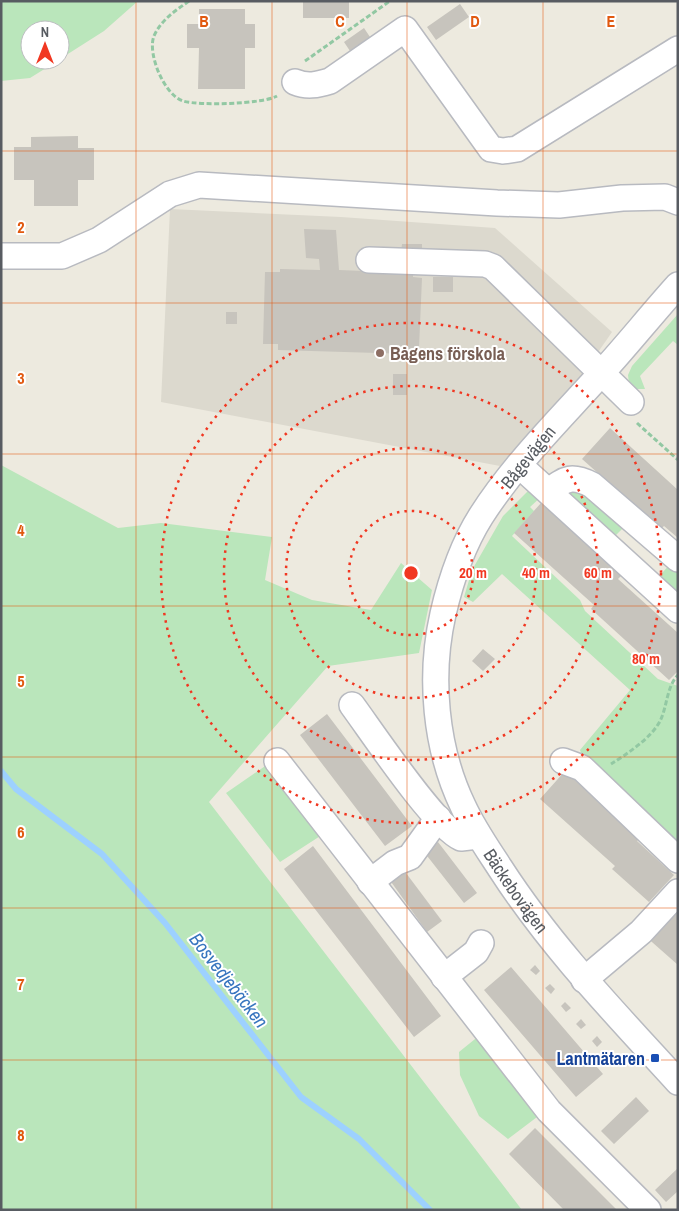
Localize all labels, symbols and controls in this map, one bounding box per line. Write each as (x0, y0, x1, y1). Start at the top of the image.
text: B (199, 10, 209, 32)
text: C (335, 10, 345, 32)
text: D (470, 10, 480, 32)
text: E (607, 10, 616, 32)
north arrow (20, 20, 70, 70)
text: N (41, 23, 49, 41)
text: 2 (17, 216, 25, 238)
place label: Bågens förskola (390, 341, 506, 366)
marker: Bågens förskola (374, 347, 386, 359)
text: 3 (17, 367, 25, 389)
street label: Bågevägen (495, 420, 561, 494)
text: 4 (17, 519, 25, 541)
text: 20 m (459, 562, 487, 583)
text: 40 m (522, 562, 550, 583)
text: 60 m (584, 562, 612, 583)
centre of rings (402, 564, 420, 582)
text: 80 m (632, 648, 660, 669)
text: 5 (17, 670, 25, 692)
text: 6 (17, 821, 25, 843)
street label: Bäckebovägen (478, 844, 554, 938)
water label: Bosvedjebäcken (184, 927, 274, 1033)
text: 7 (17, 973, 25, 995)
place label: Lantmätaren (556, 1046, 645, 1071)
marker: Lantmätaren (649, 1052, 661, 1064)
text: 8 (17, 1124, 25, 1146)

